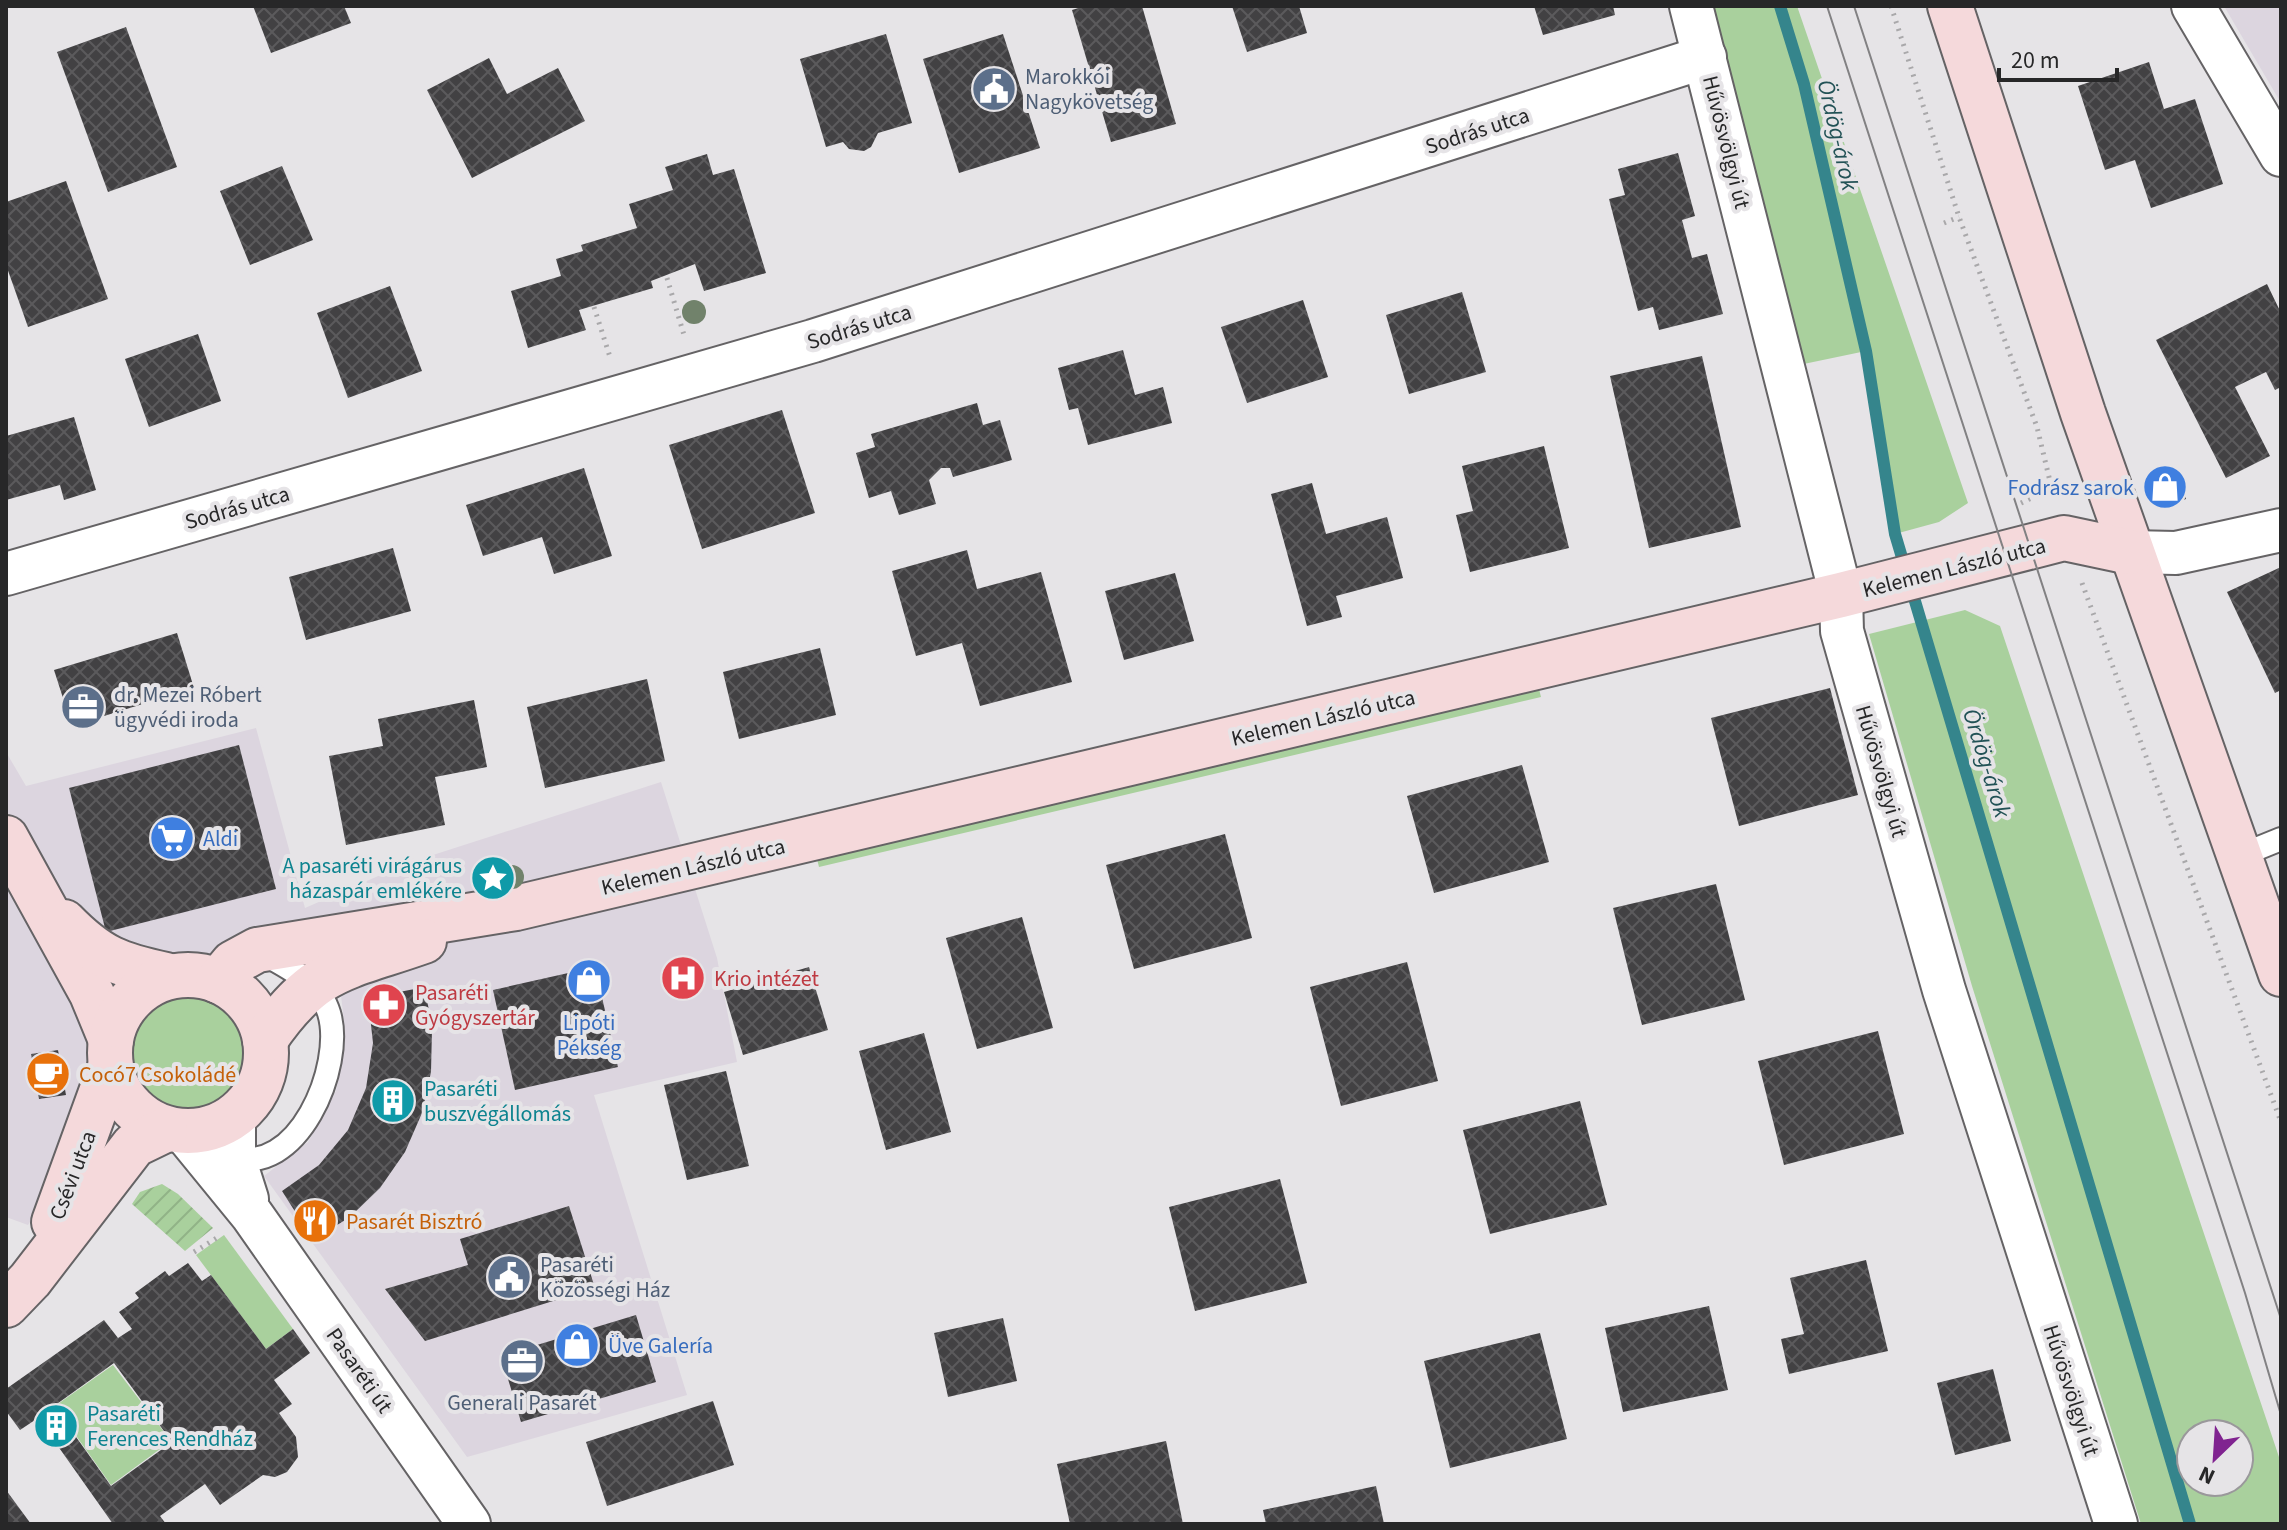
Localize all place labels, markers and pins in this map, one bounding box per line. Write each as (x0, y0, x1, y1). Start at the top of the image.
place label: Marokkói Nagykövetség (1025, 61, 1153, 118)
public building icon: Marokkói Nagykövetség (970, 65, 1018, 113)
shop icon: Fodrász sarok (2141, 463, 2189, 511)
place label: Fodrász sarok (2008, 472, 2134, 504)
place label: dr. Mezei Róbert ügyvédi iroda (114, 679, 262, 736)
office icon: dr. Mezei Róbert ügyvédi iroda (59, 683, 107, 731)
supermarket icon: Aldi (148, 814, 196, 862)
place label: Aldi (203, 823, 238, 855)
place label: A pasaréti virágárus házaspár emlékére (282, 850, 462, 907)
place icon: A pasaréti virágárus házaspár emlékére (469, 854, 517, 902)
hospital icon: Krio intézet (659, 954, 707, 1002)
shop icon: Lipóti Pékség (565, 957, 613, 1005)
place label: Krio intézet (714, 963, 819, 995)
place label: Pasaréti Gyógyszertár (415, 977, 535, 1034)
pharmacy icon: Pasaréti Gyógyszertár (360, 981, 408, 1029)
place label: Lipóti Pékség (557, 1007, 621, 1064)
cafe icon: Cocó7 Csokoládé (24, 1050, 72, 1098)
place label: Cocó7 Csokoládé (79, 1059, 236, 1091)
place label: Pasaréti buszvégállomás (424, 1073, 571, 1130)
building icon: Pasaréti buszvégállomás (369, 1077, 417, 1125)
restaurant icon: Pasarét Bisztró (291, 1197, 339, 1245)
place label: Pasarét Bisztró (346, 1206, 483, 1238)
place label: Pasaréti Közösségi Ház (540, 1249, 670, 1306)
public building icon: Pasaréti Közösségi Ház (485, 1253, 533, 1301)
shop icon: Üve Galería (553, 1321, 601, 1369)
place label: Üve Galería (608, 1330, 713, 1362)
office icon: Generali Pasarét (498, 1337, 546, 1385)
place label: Generali Pasarét (447, 1387, 597, 1419)
place label: Pasaréti Ferences Rendház (87, 1398, 253, 1455)
building icon: Pasaréti Ferences Rendház (32, 1402, 80, 1450)

